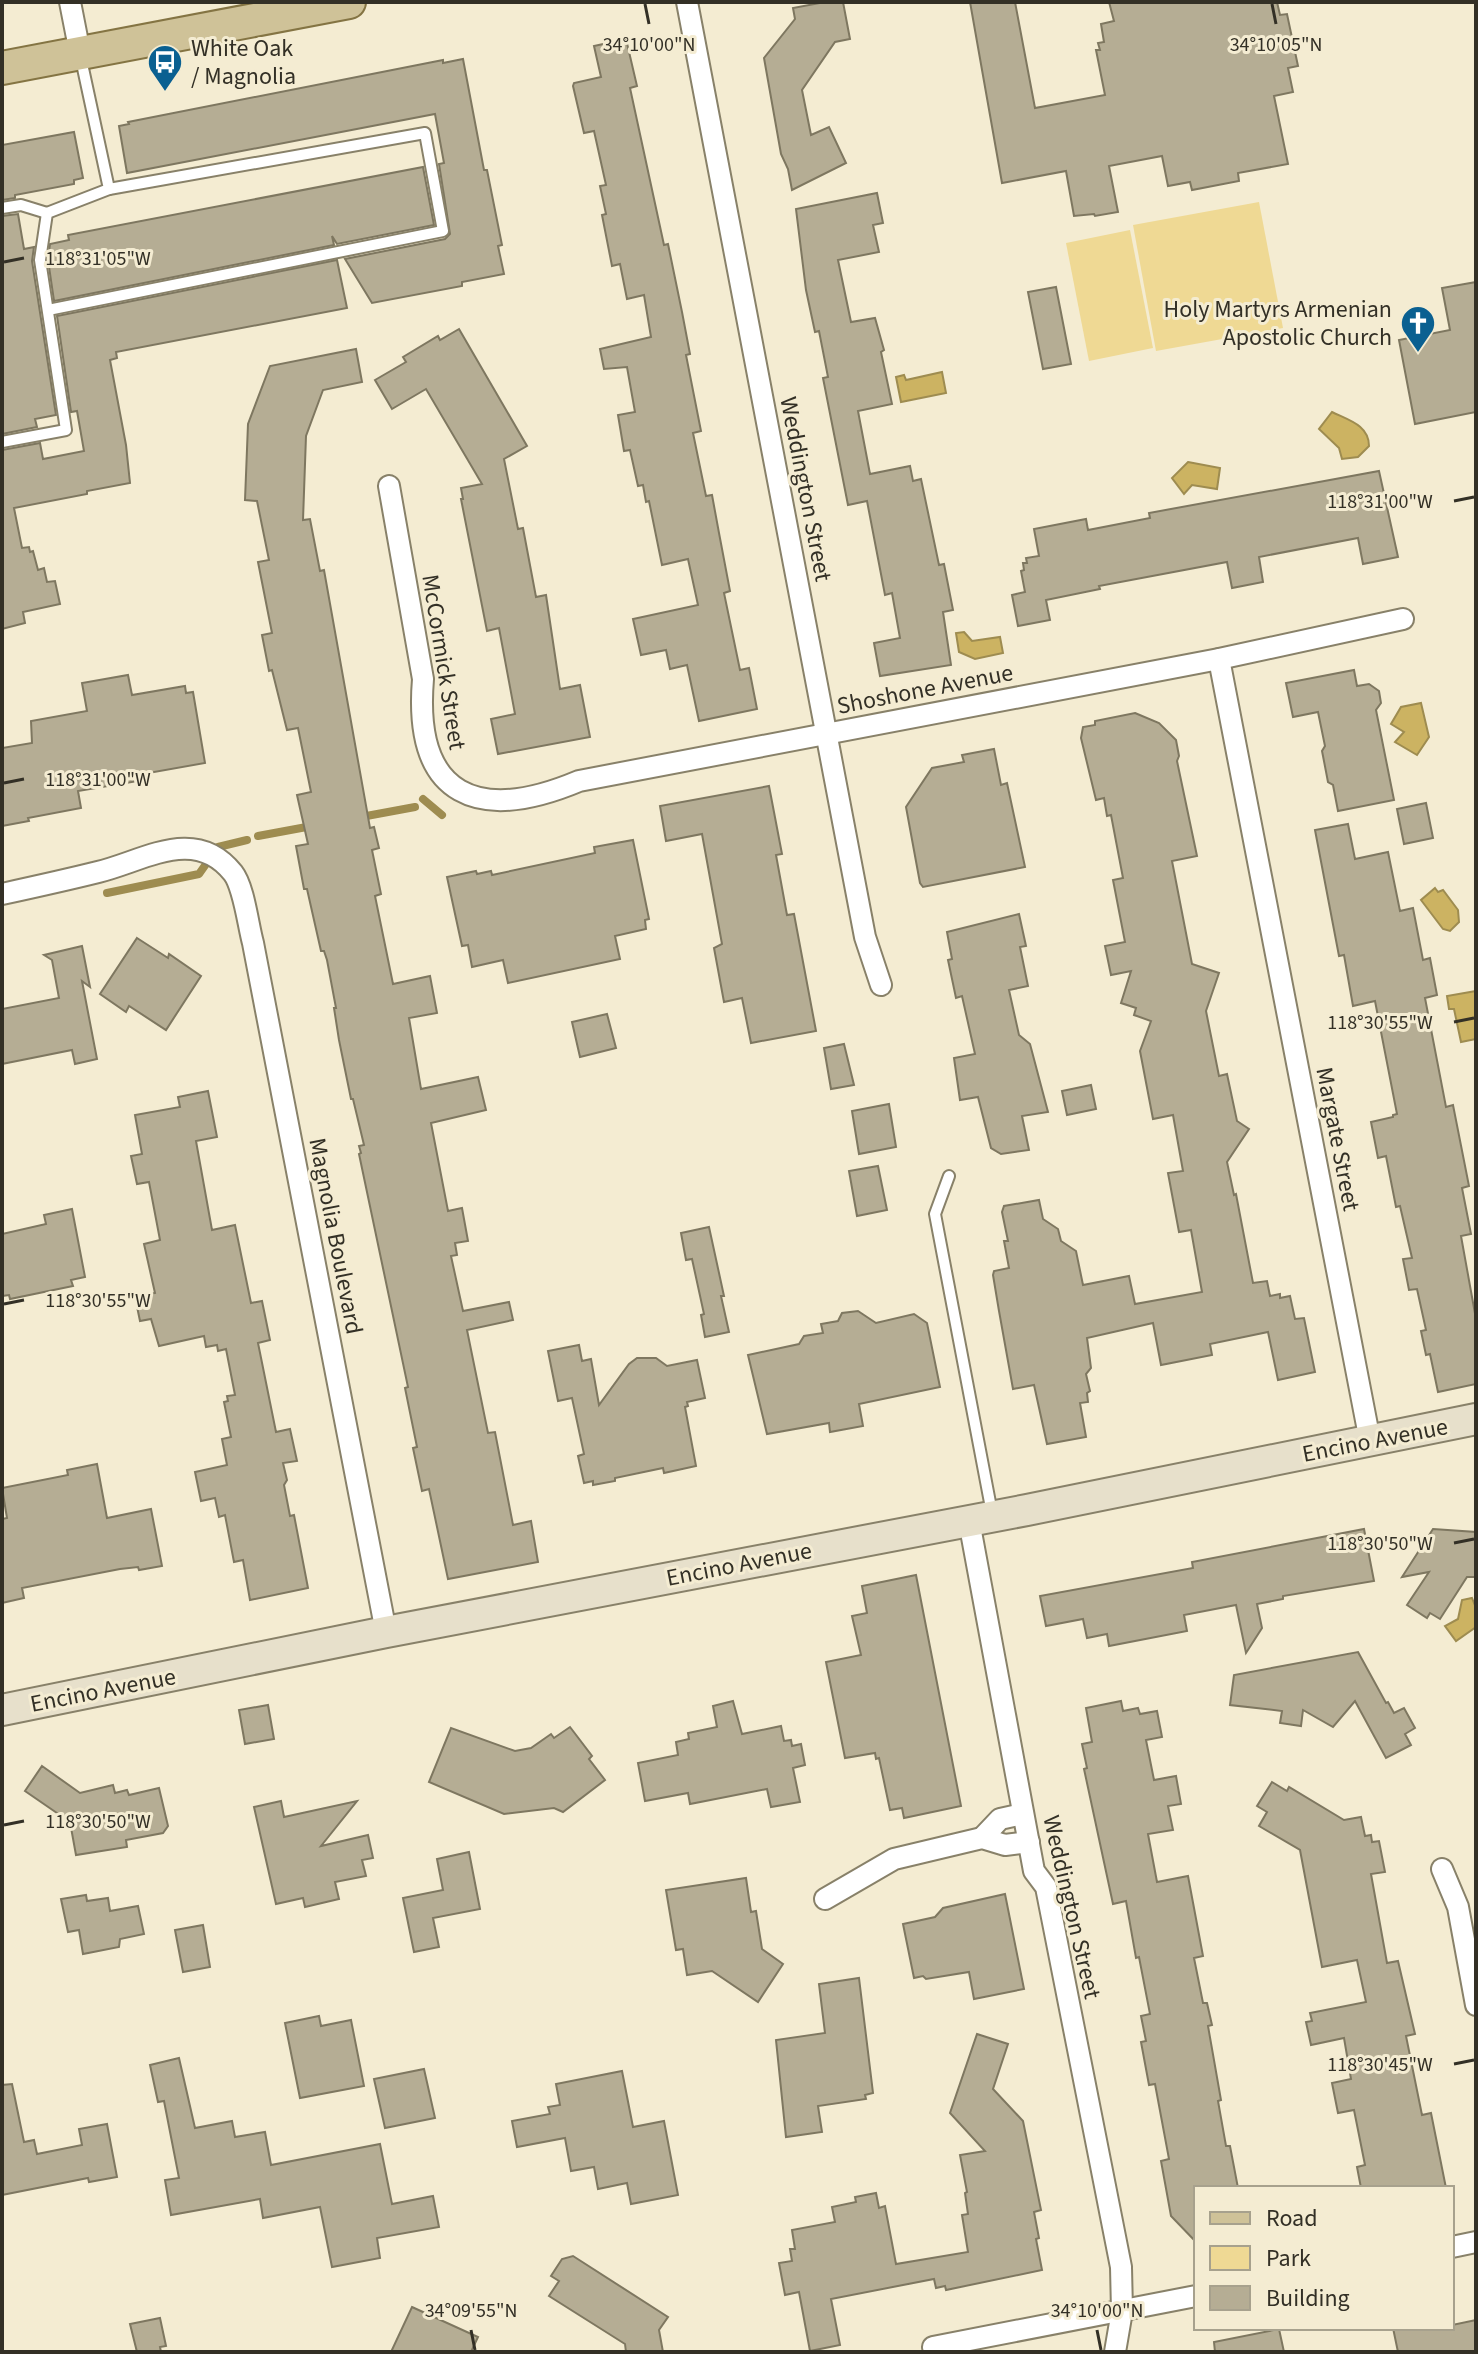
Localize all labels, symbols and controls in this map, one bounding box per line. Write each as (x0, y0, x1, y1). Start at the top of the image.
place label: White Oak / Magnolia (191, 31, 296, 94)
text: 34°10'00"N (603, 31, 695, 59)
text: 34°10'05"N (1230, 31, 1322, 59)
bus stop icon: White Oak / Magnolia (146, 43, 184, 93)
text: 118°31'05"W (45, 245, 151, 273)
place label: Holy Martyrs Armenian Apostolic Church (1164, 292, 1392, 355)
church icon: Holy Martyrs Armenian Apostolic Church (1399, 304, 1437, 354)
street label: Weddington Street (770, 394, 841, 584)
text: 118°31'00"W (1327, 488, 1433, 516)
street label: McCormick Street (412, 572, 475, 752)
street label: Shoshone Avenue (834, 655, 1016, 724)
text: 118°31'00"W (45, 766, 151, 794)
text: 118°30'55"W (1327, 1009, 1433, 1037)
street label: Margate Street (1306, 1064, 1369, 1214)
street label: Magnolia Boulevard (299, 1135, 372, 1337)
text: 118°30'55"W (45, 1287, 151, 1315)
street label: Encino Avenue (1299, 1409, 1451, 1472)
text: 118°30'50"W (1327, 1530, 1433, 1558)
street label: Encino Avenue (663, 1533, 815, 1596)
street label: Encino Avenue (27, 1659, 179, 1722)
text: 118°30'50"W (45, 1808, 151, 1836)
street label: Weddington Street (1033, 1812, 1110, 2002)
text: 118°30'45"W (1327, 2051, 1433, 2079)
legend (1194, 2186, 1454, 2330)
text: Road (1266, 2201, 1318, 2236)
text: Park (1266, 2241, 1311, 2276)
text: Building (1266, 2281, 1350, 2316)
text: 34°09'55"N (425, 2297, 517, 2325)
text: 34°10'00"N (1051, 2297, 1143, 2325)

